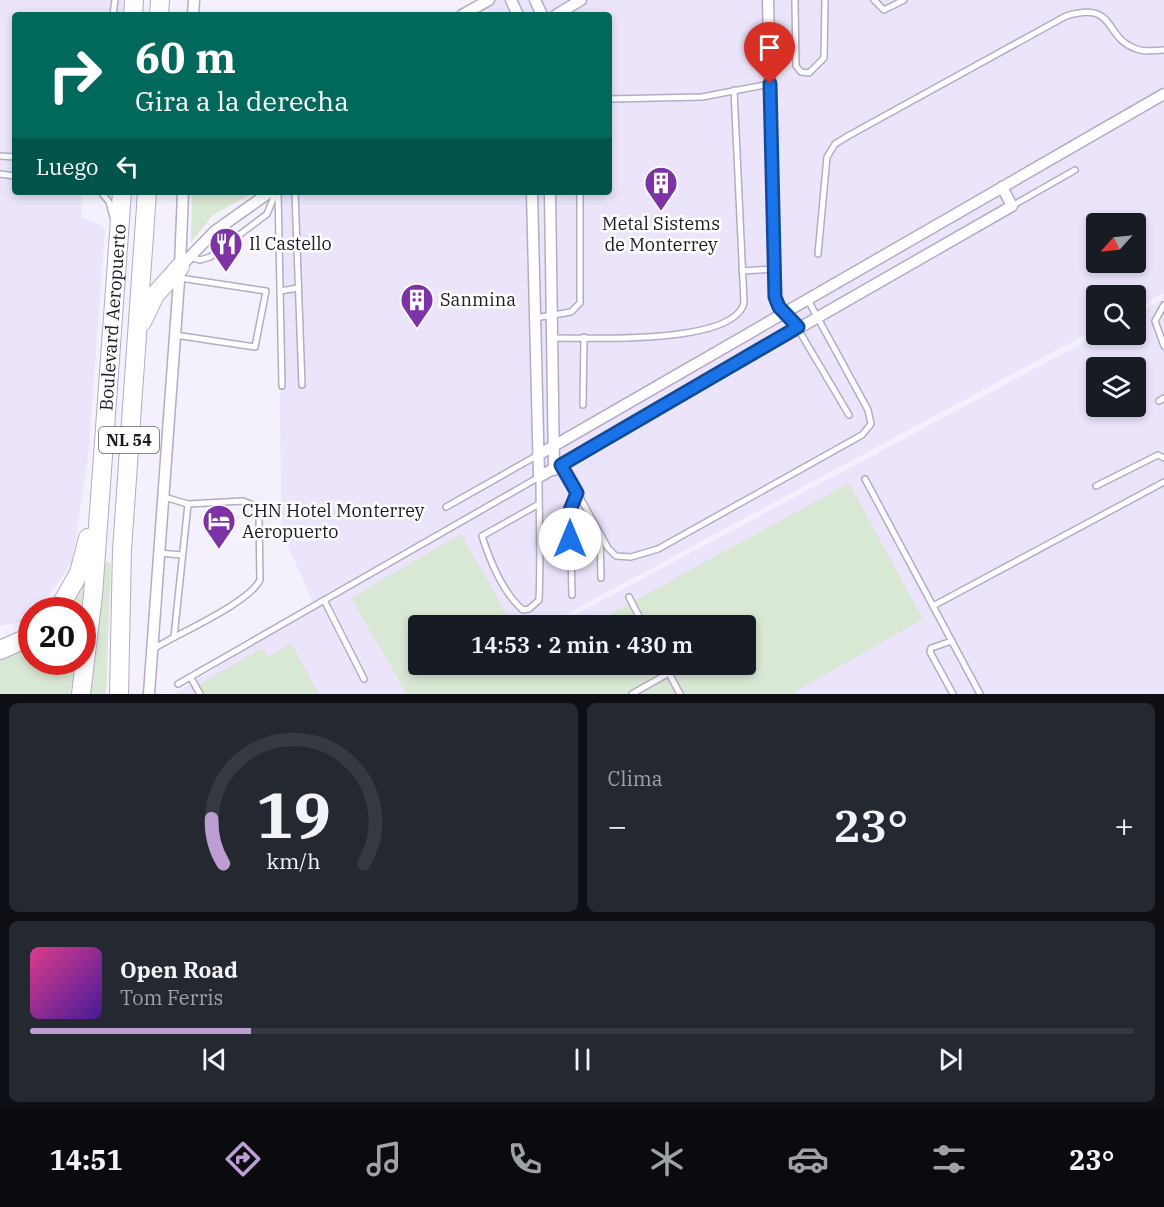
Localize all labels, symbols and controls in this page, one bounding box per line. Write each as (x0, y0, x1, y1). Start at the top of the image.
pin (744, 22, 795, 84)
text: 60 m (135, 30, 236, 85)
icon: arrive (753, 31, 786, 64)
icon: right (36, 36, 114, 114)
text: Gira a la derecha (135, 83, 349, 118)
icon: left (111, 150, 144, 183)
text: Luego (36, 152, 99, 181)
building icon: Metal Sistems de Monterrey (643, 165, 679, 212)
place label: Metal Sistems de Monterrey (602, 212, 720, 256)
north arrow (1086, 213, 1146, 273)
map controls (1086, 213, 1146, 417)
street label: Boulevard Aeropuerto (94, 223, 131, 412)
restaurant icon: Il Castello (208, 226, 244, 273)
place label: Il Castello (249, 232, 332, 255)
building icon: Sanmina (399, 282, 435, 329)
button: search (1086, 285, 1146, 345)
place label: Sanmina (440, 288, 516, 311)
button: layers (1086, 357, 1146, 417)
road number: NL 54 (99, 427, 159, 453)
place label: CHN Hotel Monterrey Aeropuerto (242, 499, 425, 543)
hotel icon: CHN Hotel Monterrey Aeropuerto (201, 503, 237, 550)
position arrow (538, 507, 602, 571)
speed limit sign: 20 (18, 597, 96, 675)
text: 14:53 · 2 min · 430 m (471, 630, 693, 659)
text: Clima (608, 765, 663, 792)
text: 19 (256, 774, 331, 855)
text: 23° (833, 796, 908, 854)
text: − (608, 804, 627, 847)
text: + (1114, 804, 1134, 847)
text: km/h (266, 848, 320, 876)
text: Open Road (120, 955, 238, 984)
text: Tom Ferris (120, 984, 223, 1011)
icon: previous (198, 1043, 231, 1076)
icon: pause (566, 1043, 599, 1076)
icon: next (934, 1043, 967, 1076)
icon: directions (222, 1138, 264, 1180)
icon: music (363, 1138, 405, 1180)
icon: phone (504, 1138, 546, 1180)
icon: climate (646, 1138, 688, 1180)
icon: car (787, 1138, 829, 1180)
icon: filters (928, 1138, 970, 1180)
text: 14:51 (50, 1142, 123, 1177)
text: 23° (1069, 1142, 1114, 1177)

